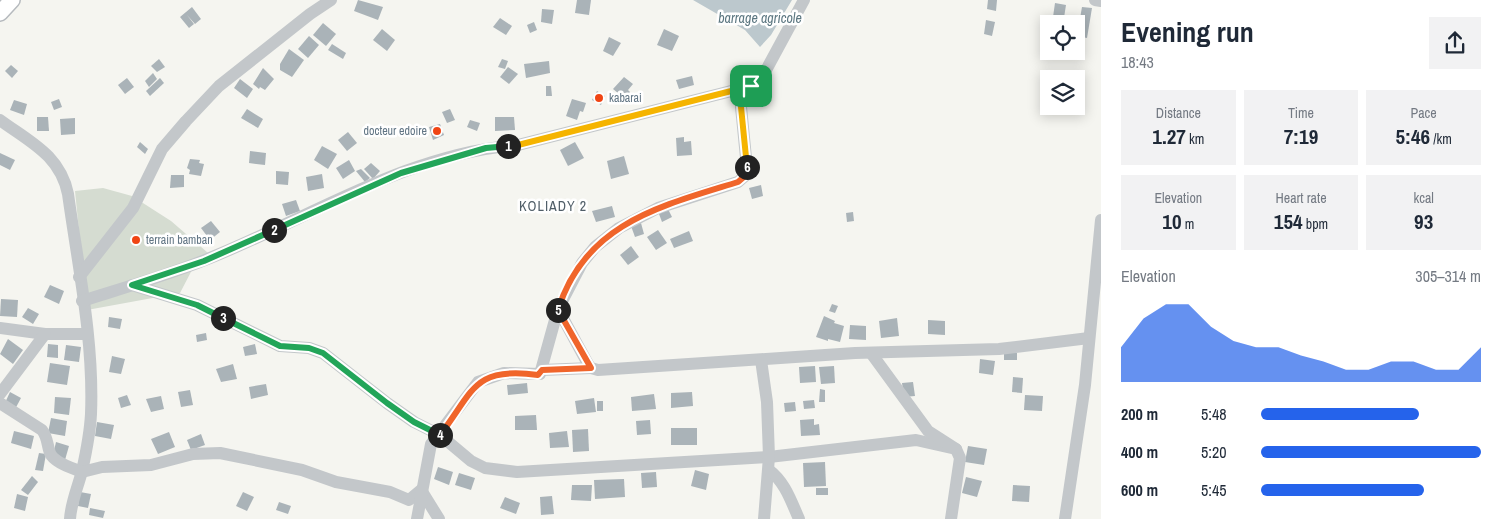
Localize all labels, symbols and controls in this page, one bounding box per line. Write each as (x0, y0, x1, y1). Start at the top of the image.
water label: barrage agricole (718, 9, 802, 27)
text: Evening run (1121, 13, 1254, 51)
map controls (1040, 15, 1085, 115)
button: locate (1040, 15, 1085, 60)
button: share (1429, 17, 1481, 69)
text: 18:43 (1121, 51, 1154, 73)
pin (730, 65, 772, 107)
button: layers (1040, 70, 1085, 115)
icon: arrive (737, 72, 765, 100)
place label: kabarai (609, 90, 642, 106)
marker: kabarai (593, 92, 605, 104)
text: Distance (1156, 104, 1201, 122)
text: Time (1288, 104, 1314, 122)
text: Pace (1411, 104, 1437, 122)
text: 1.27 (1152, 122, 1186, 151)
text: 7:19 (1284, 122, 1318, 151)
text: 5:46 (1396, 122, 1430, 151)
place label: docteur edoire (364, 123, 427, 139)
marker: docteur edoire (431, 125, 443, 137)
text: km (1186, 130, 1204, 148)
text: /km (1430, 130, 1452, 148)
pin: 1 (496, 134, 520, 158)
text: 1 (505, 137, 512, 155)
pin: 6 (734, 154, 760, 180)
text: 6 (744, 158, 751, 176)
text: Elevation (1154, 189, 1202, 207)
text: Heart rate (1275, 189, 1327, 207)
text: kcal (1413, 189, 1434, 207)
district label: KOLIADY 2 (519, 197, 587, 215)
text: 10 (1162, 207, 1182, 236)
text: 154 (1274, 207, 1303, 236)
text: 93 (1414, 207, 1433, 236)
text: m (1182, 215, 1194, 233)
text: bpm (1303, 215, 1328, 233)
pin: 2 (262, 218, 286, 242)
text: 2 (271, 221, 278, 239)
place label: terrain bamban (146, 232, 213, 248)
marker: terrain bamban (130, 234, 142, 246)
text: Elevation (1121, 265, 1176, 287)
text: 305–314 m (1415, 265, 1481, 287)
pin: 5 (546, 298, 570, 322)
text: 5 (555, 301, 562, 319)
pin: 3 (210, 306, 236, 330)
text: 3 (220, 309, 227, 327)
text: 200 m (1121, 403, 1158, 425)
text: 5:48 (1201, 403, 1227, 425)
pin: 4 (428, 422, 452, 448)
text: 4 (437, 426, 444, 444)
text: 400 m (1121, 441, 1158, 463)
text: 5:20 (1201, 441, 1227, 463)
text: 600 m (1121, 479, 1158, 501)
text: 5:45 (1201, 479, 1227, 501)

